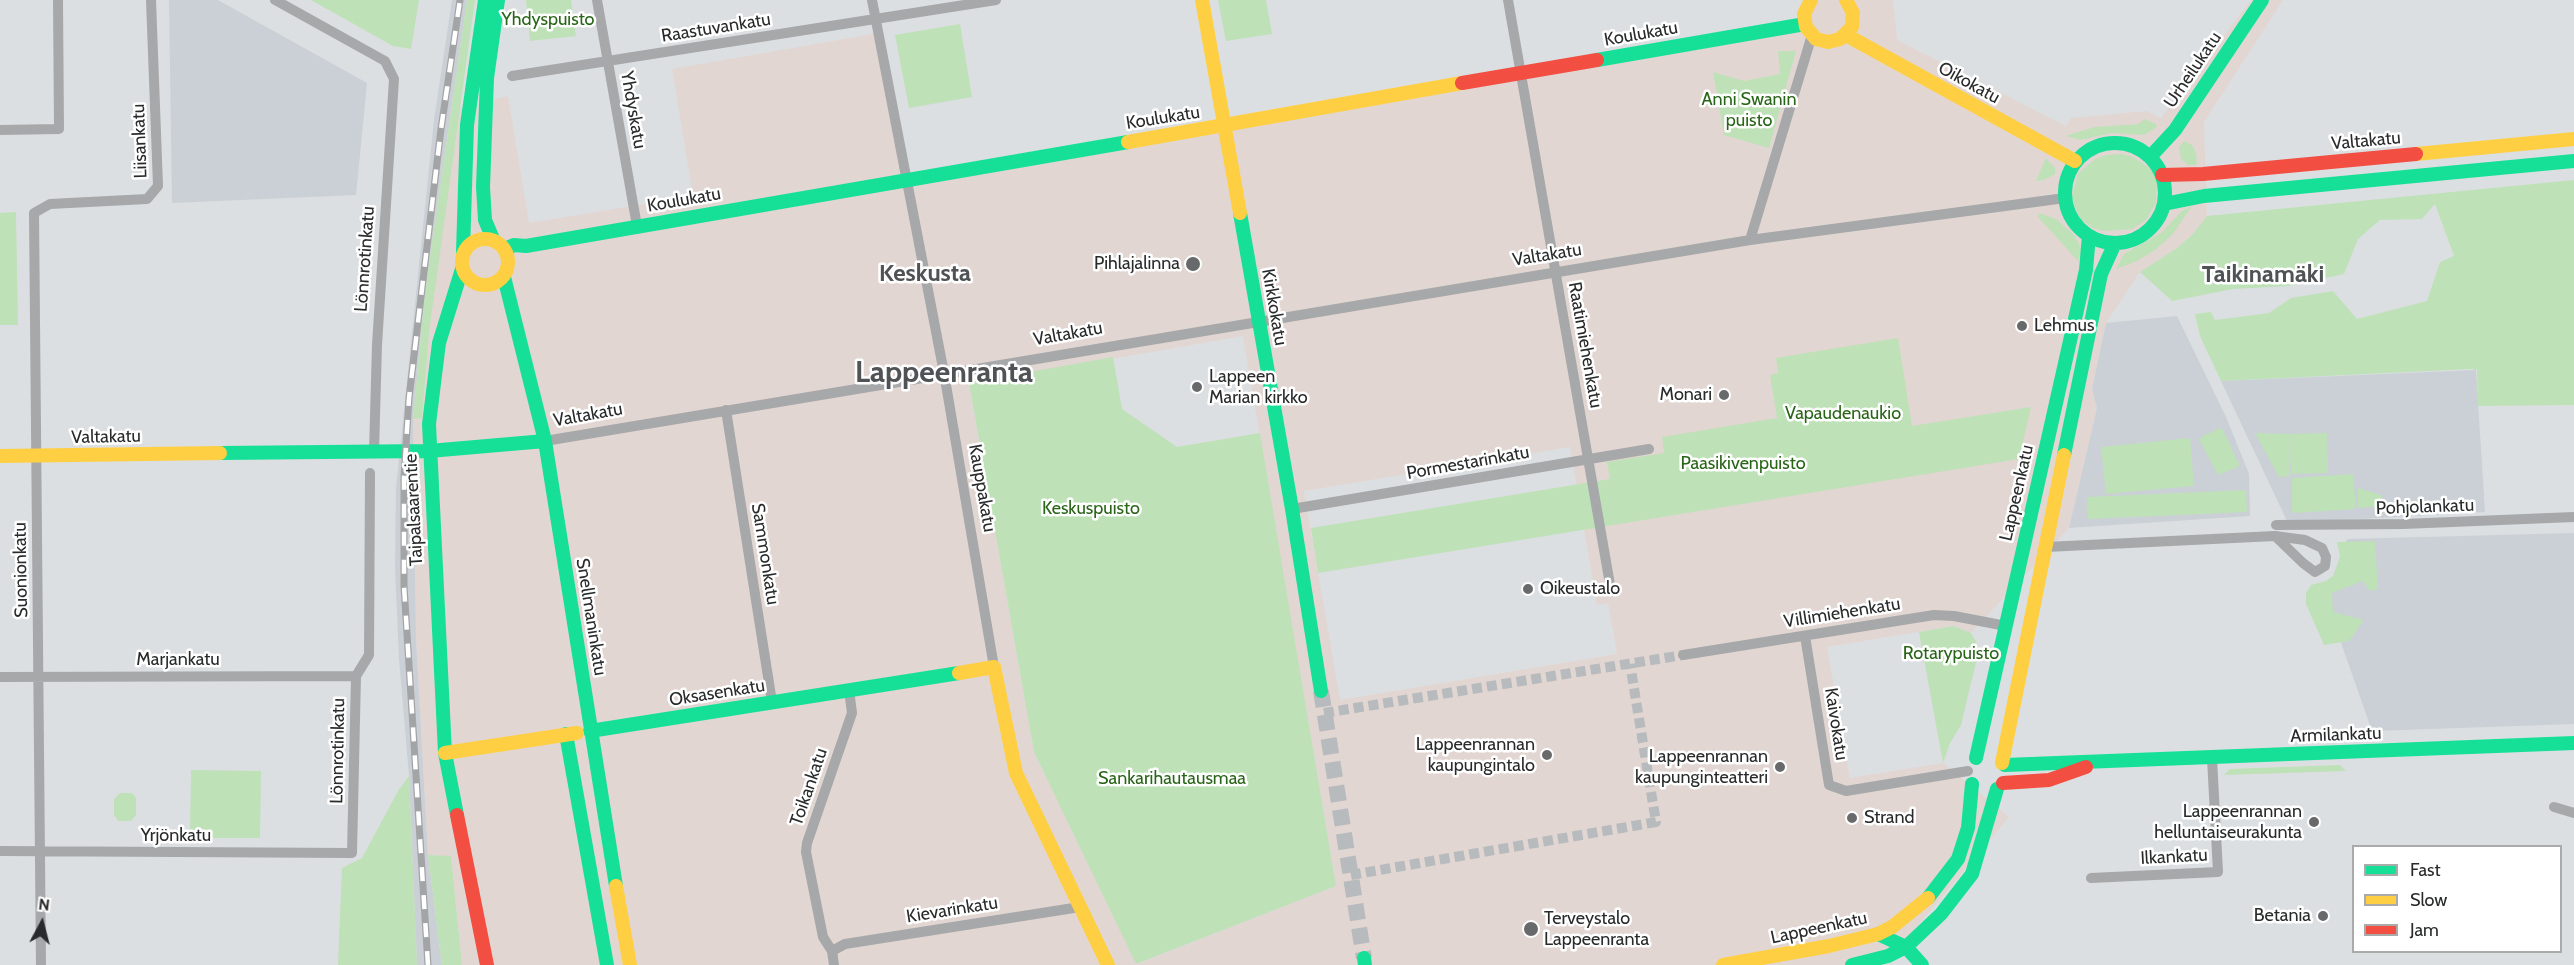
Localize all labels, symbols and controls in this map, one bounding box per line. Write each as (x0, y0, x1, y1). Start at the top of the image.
park label: Yhdyspuisto (501, 9, 595, 31)
street label: Raastuvankatu (660, 9, 772, 47)
street label: Koulukatu (1602, 17, 1680, 51)
street label: Urheilukatu (2160, 28, 2226, 112)
street label: Oikokatu (1934, 57, 2004, 109)
street label: Yhdyskatu (616, 70, 650, 150)
park label: Anni Swanin puisto (1702, 89, 1796, 132)
street label: Koulukatu (1125, 102, 1201, 134)
street label: Liisankatu (128, 103, 152, 179)
street label: Valtakatu (2330, 127, 2402, 155)
street label: Koulukatu (645, 183, 723, 217)
street label: Lönnrotinkatu (351, 205, 379, 313)
street label: Valtakatu (1511, 239, 1583, 271)
place label: Pihlajalinna (1094, 253, 1180, 275)
marker: Pihlajalinna (1184, 255, 1202, 273)
district label: Keskusta (879, 260, 971, 288)
district label: Taikinamäki (2202, 261, 2324, 289)
street label: Kirkkokatu (1257, 267, 1291, 347)
street label: Raatimiehenkatu (1563, 280, 1607, 410)
place label: Lehmus (2034, 315, 2094, 337)
street label: Valtakatu (1032, 317, 1104, 351)
marker: Lehmus (2015, 319, 2029, 333)
district label: Lappeenranta (855, 355, 1033, 391)
place label: Lappeen Marian kirkko (1209, 366, 1308, 409)
marker: Lappeen Marian kirkko (1190, 380, 1204, 394)
place label: Monari (1659, 384, 1712, 406)
marker: Monari (1717, 388, 1731, 402)
street label: Valtakatu (552, 398, 624, 432)
park label: Vapaudenaukio (1785, 403, 1901, 425)
street label: Valtakatu (71, 426, 141, 448)
street label: Kauppakatu (964, 442, 1000, 534)
street label: Pormestarinkatu (1405, 442, 1531, 484)
street label: Lappeenkatu (1995, 443, 2039, 543)
street label: Taipalsaarentie (400, 453, 428, 567)
park label: Paasikivenpuisto (1680, 453, 1806, 475)
street label: Pohjolankatu (2375, 494, 2475, 520)
park label: Keskuspuisto (1042, 498, 1140, 520)
street label: Sammonkatu (746, 502, 784, 606)
street label: Suonionkatu (9, 522, 33, 618)
street label: Snellmaninkatu (571, 557, 611, 677)
place label: Oikeustalo (1540, 578, 1620, 600)
marker: Oikeustalo (1521, 582, 1535, 596)
street label: Villimiehenkatu (1782, 593, 1902, 633)
park label: Rotarypuisto (1903, 643, 1999, 665)
street label: Marjankatu (136, 649, 220, 671)
street label: Oksasenkatu (668, 675, 766, 711)
street label: Kaivokatu (1820, 686, 1852, 762)
street label: Lönnrotinkatu (326, 698, 350, 804)
street label: Armilankatu (2290, 723, 2382, 747)
place label: Lappeenrannan kaupungintalo (1416, 734, 1535, 777)
street label: Toikankatu (786, 745, 832, 829)
place label: Lappeenrannan kaupunginteatteri (1635, 746, 1768, 789)
marker: Lappeenrannan kaupungintalo (1540, 748, 1554, 762)
marker: Lappeenrannan kaupunginteatteri (1773, 760, 1787, 774)
park label: Sankarihautausmaa (1098, 768, 1246, 790)
place label: Lappeenrannan helluntaiseurakunta (2154, 801, 2302, 844)
place label: Strand (1864, 807, 1915, 829)
marker: Strand (1845, 811, 1859, 825)
marker: Lappeenrannan helluntaiseurakunta (2307, 815, 2321, 829)
street label: Yrjönkatu (141, 825, 211, 847)
street label: Ilkankatu (2140, 844, 2208, 870)
legend (2352, 845, 2562, 953)
text: Fast (2410, 859, 2441, 881)
text: Slow (2410, 889, 2447, 911)
street label: Kievarinkatu (905, 892, 999, 928)
north arrow (12, 893, 72, 953)
text: N (37, 895, 51, 915)
place label: Betania (2254, 905, 2311, 927)
street label: Lappeenkatu (1769, 907, 1869, 949)
place label: Terveystalo Lappeenranta (1544, 908, 1649, 950)
marker: Betania (2316, 909, 2330, 923)
text: Jam (2410, 919, 2439, 941)
marker: Terveystalo Lappeenranta (1522, 920, 1540, 938)

